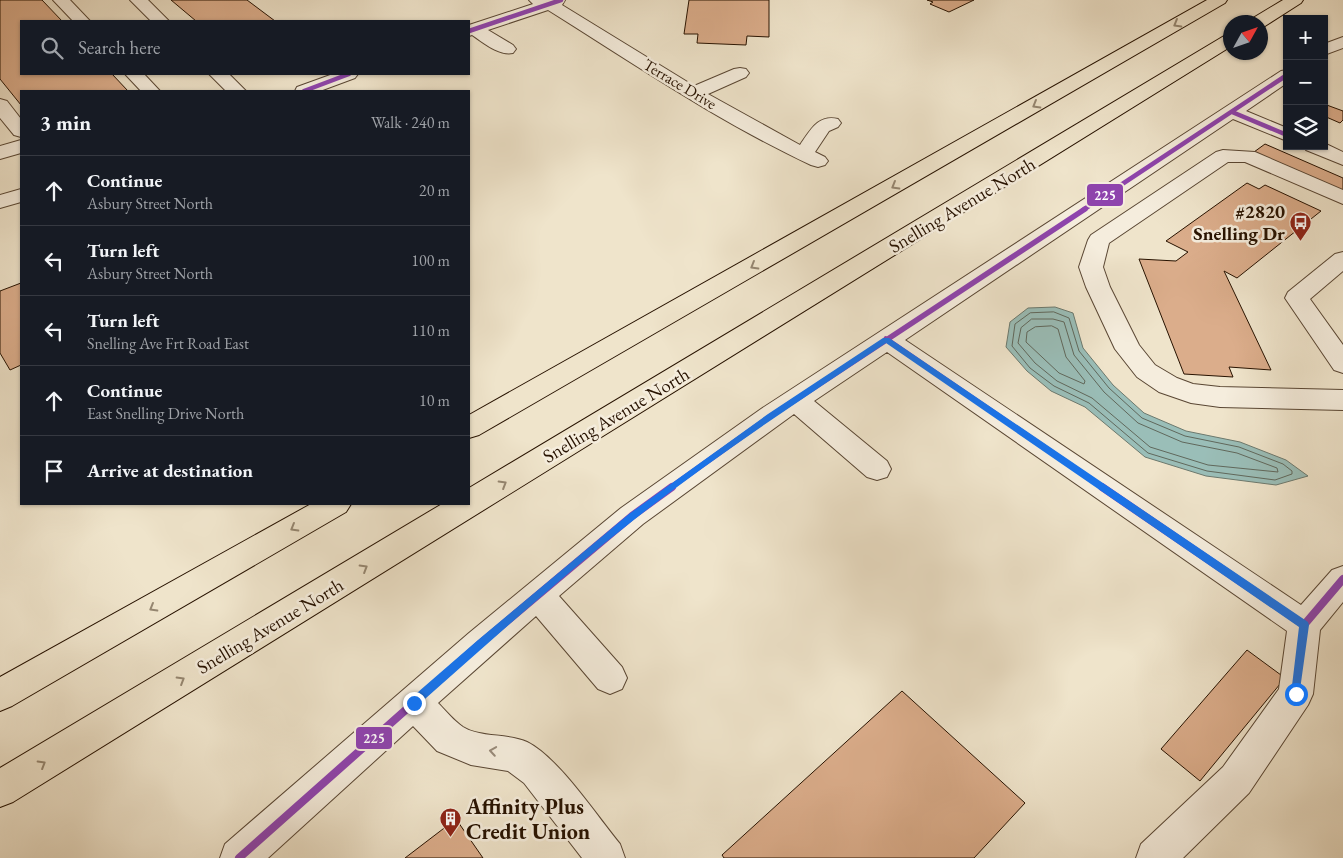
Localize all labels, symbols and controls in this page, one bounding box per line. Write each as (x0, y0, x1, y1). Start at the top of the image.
north arrow (1223, 15, 1268, 60)
map controls (1283, 15, 1328, 150)
button: + (1283, 15, 1328, 60)
one-way arrow (1174, 18, 1183, 28)
search box (20, 20, 470, 75)
icon: search (38, 34, 66, 62)
text: Search here (78, 35, 160, 60)
street label: Terrace Drive (639, 54, 721, 114)
button: − (1283, 60, 1328, 105)
one-way arrow (1033, 99, 1042, 109)
button: layers (1283, 105, 1328, 150)
text: 3 min (40, 109, 91, 136)
text: Walk · 240 m (371, 112, 450, 133)
street label: Snelling Avenue North (884, 151, 1040, 259)
text: Continue (87, 168, 162, 193)
icon: ahead (40, 177, 68, 205)
text: 20 m (419, 180, 450, 201)
one-way arrow (892, 180, 901, 190)
line badge: 225 (1086, 183, 1124, 207)
text: 225 (1094, 186, 1116, 204)
text: Asbury Street North (87, 193, 213, 214)
place label: #2820 Snelling Dr (1193, 199, 1285, 246)
bus stop icon: #2820 Snelling Dr (1289, 210, 1313, 241)
text: Turn left (87, 238, 159, 263)
icon: left (40, 247, 68, 275)
text: 100 m (411, 250, 450, 271)
one-way arrow (750, 260, 759, 270)
text: Asbury Street North (87, 263, 213, 284)
text: Turn left (87, 308, 159, 333)
icon: left (40, 317, 68, 345)
text: 110 m (411, 320, 450, 341)
text: Snelling Ave Frt Road East (87, 333, 249, 354)
street label: Snelling Avenue North (538, 361, 694, 469)
text: Continue (87, 378, 162, 403)
icon: ahead (40, 387, 68, 415)
text: 10 m (419, 390, 450, 411)
text: East Snelling Drive North (87, 403, 244, 424)
icon: arrive (40, 457, 68, 485)
text: Arrive at destination (87, 458, 253, 483)
one-way arrow (498, 480, 507, 490)
one-way arrow (290, 522, 299, 532)
one-way arrow (359, 565, 368, 575)
street label: Snelling Avenue North (192, 572, 348, 680)
one-way arrow (149, 602, 158, 612)
one-way arrow (175, 676, 184, 686)
route start (1285, 683, 1308, 706)
route end (403, 692, 426, 715)
line badge: 225 (355, 726, 393, 750)
text: 225 (363, 729, 385, 747)
one-way arrow (489, 747, 498, 757)
one-way arrow (36, 761, 45, 771)
place label: Affinity Plus Credit Union (465, 792, 591, 846)
building icon: Affinity Plus Credit Union (438, 807, 462, 838)

